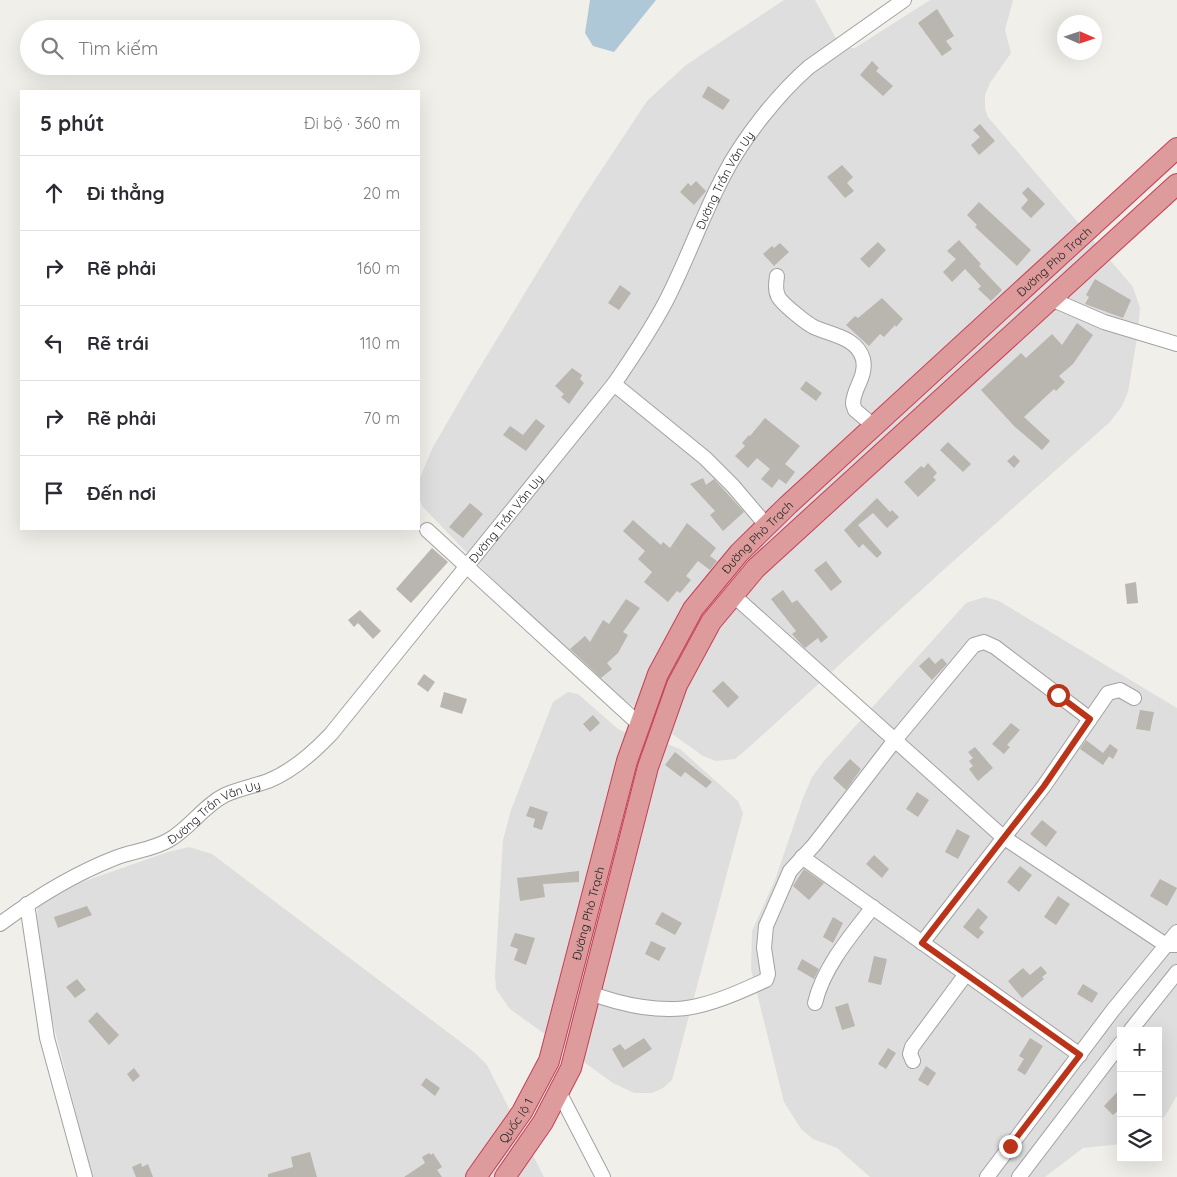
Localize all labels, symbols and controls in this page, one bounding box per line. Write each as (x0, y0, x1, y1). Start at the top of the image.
north arrow (1057, 15, 1102, 60)
search box (20, 20, 420, 75)
icon: search (38, 34, 66, 62)
text: Tìm kiếm (78, 36, 158, 60)
text: 5 phút (40, 110, 104, 136)
text: Đi bộ · 360 m (304, 113, 400, 133)
street label: Đường Trần Văn Uy (692, 128, 757, 232)
icon: ahead (40, 179, 68, 207)
text: Đi thẳng (87, 181, 165, 205)
text: 20 m (363, 183, 400, 203)
street label: Đường Phò Trạch (1013, 223, 1094, 299)
icon: right (40, 254, 68, 282)
text: Rẽ phải (87, 256, 156, 280)
text: 160 m (357, 258, 400, 278)
icon: left (40, 329, 68, 357)
text: Rẽ trái (87, 331, 149, 355)
text: 110 m (360, 333, 400, 353)
icon: right (40, 404, 68, 432)
text: Rẽ phải (87, 406, 156, 430)
text: 70 m (363, 408, 400, 428)
street label: Đường Trần Văn Uy (465, 471, 546, 566)
icon: arrive (40, 479, 68, 507)
text: Đến nơi (87, 481, 156, 505)
street label: Đường Phò Trạch (718, 497, 796, 576)
route start (1047, 684, 1070, 707)
street label: Đường Trần Văn Uy (164, 776, 262, 847)
street label: Đường Phò Trạch (568, 865, 607, 962)
map controls (1117, 1027, 1162, 1162)
button: + (1117, 1027, 1162, 1072)
button: − (1117, 1072, 1162, 1117)
street label: Quốc lộ 1 (495, 1096, 536, 1146)
button: layers (1117, 1117, 1162, 1162)
route end (999, 1135, 1022, 1158)

